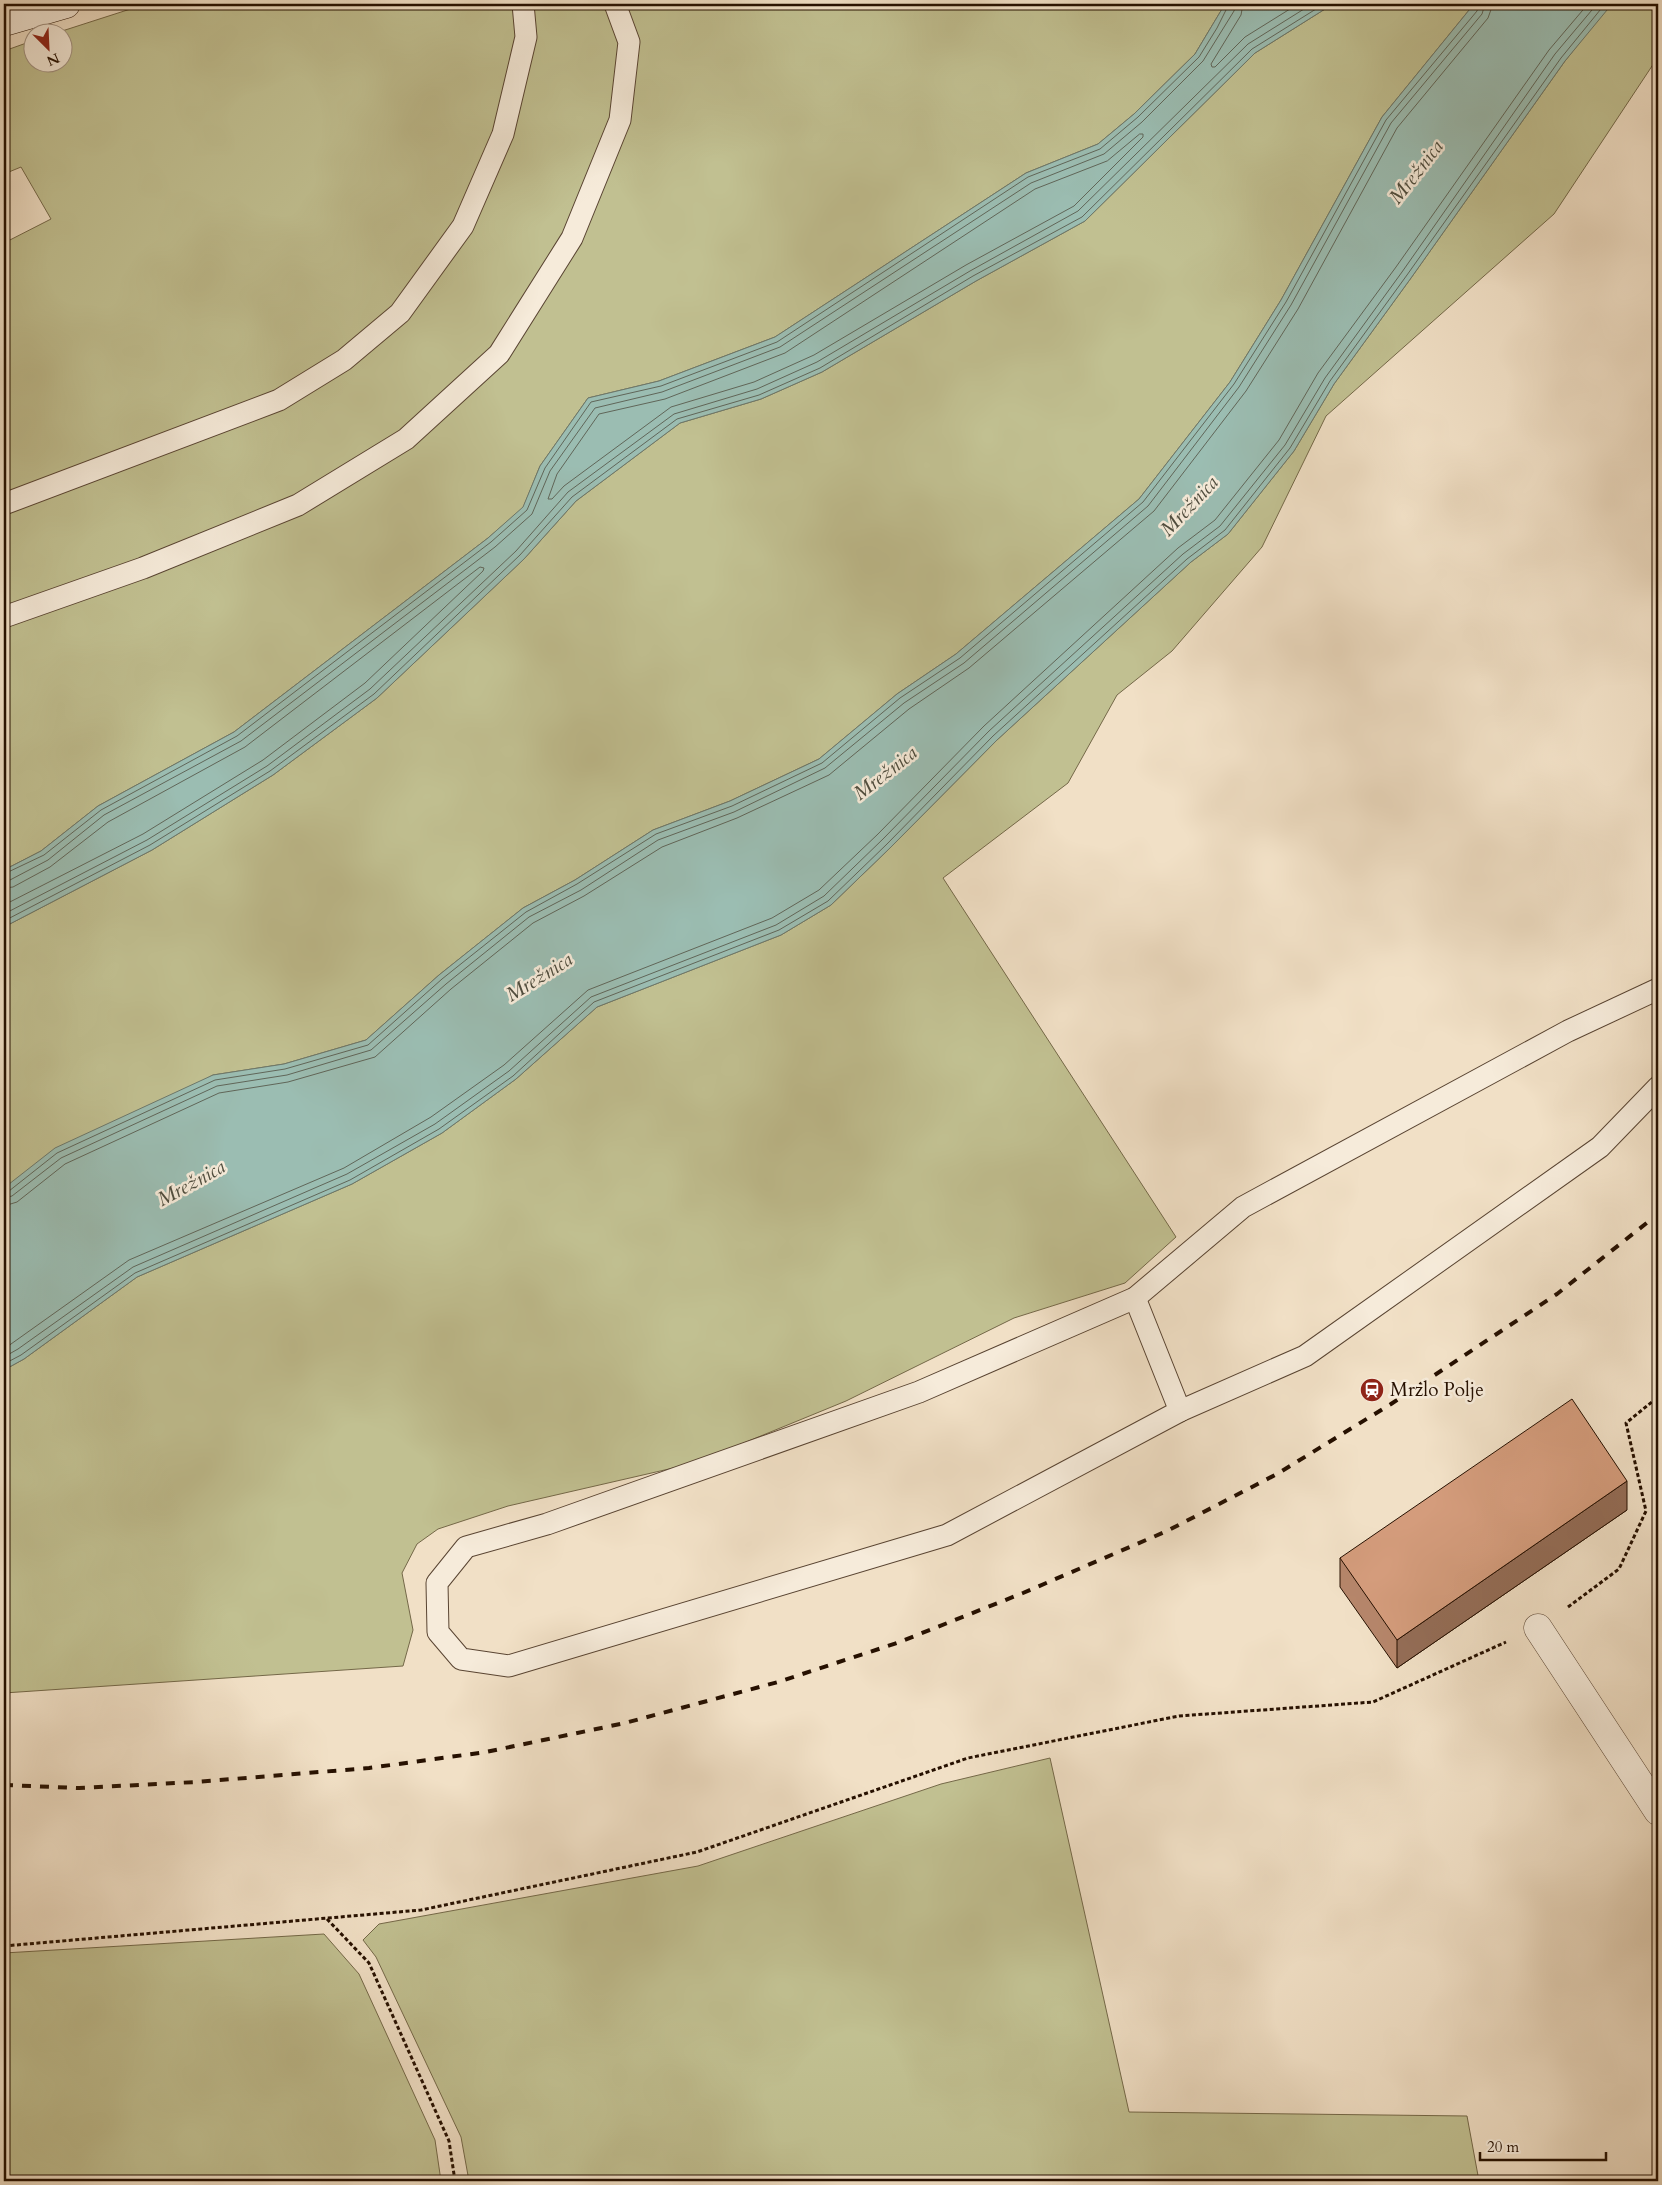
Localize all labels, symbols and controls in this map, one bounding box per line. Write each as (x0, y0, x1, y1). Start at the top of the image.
north arrow (22, 22, 72, 72)
text: N (44, 48, 63, 71)
water label: Mrežnica (1383, 134, 1449, 210)
water label: Mrežnica (1154, 470, 1224, 542)
water label: Mrežnica (847, 740, 923, 806)
water label: Mrežnica (500, 946, 578, 1008)
water label: Mrežnica (152, 1153, 230, 1213)
station icon: Mrzlo Polje (1359, 1377, 1385, 1403)
place label: Mrzlo Polje (1390, 1377, 1484, 1403)
scale bar (1480, 2130, 1606, 2162)
text: 20 m (1487, 2137, 1519, 2157)

